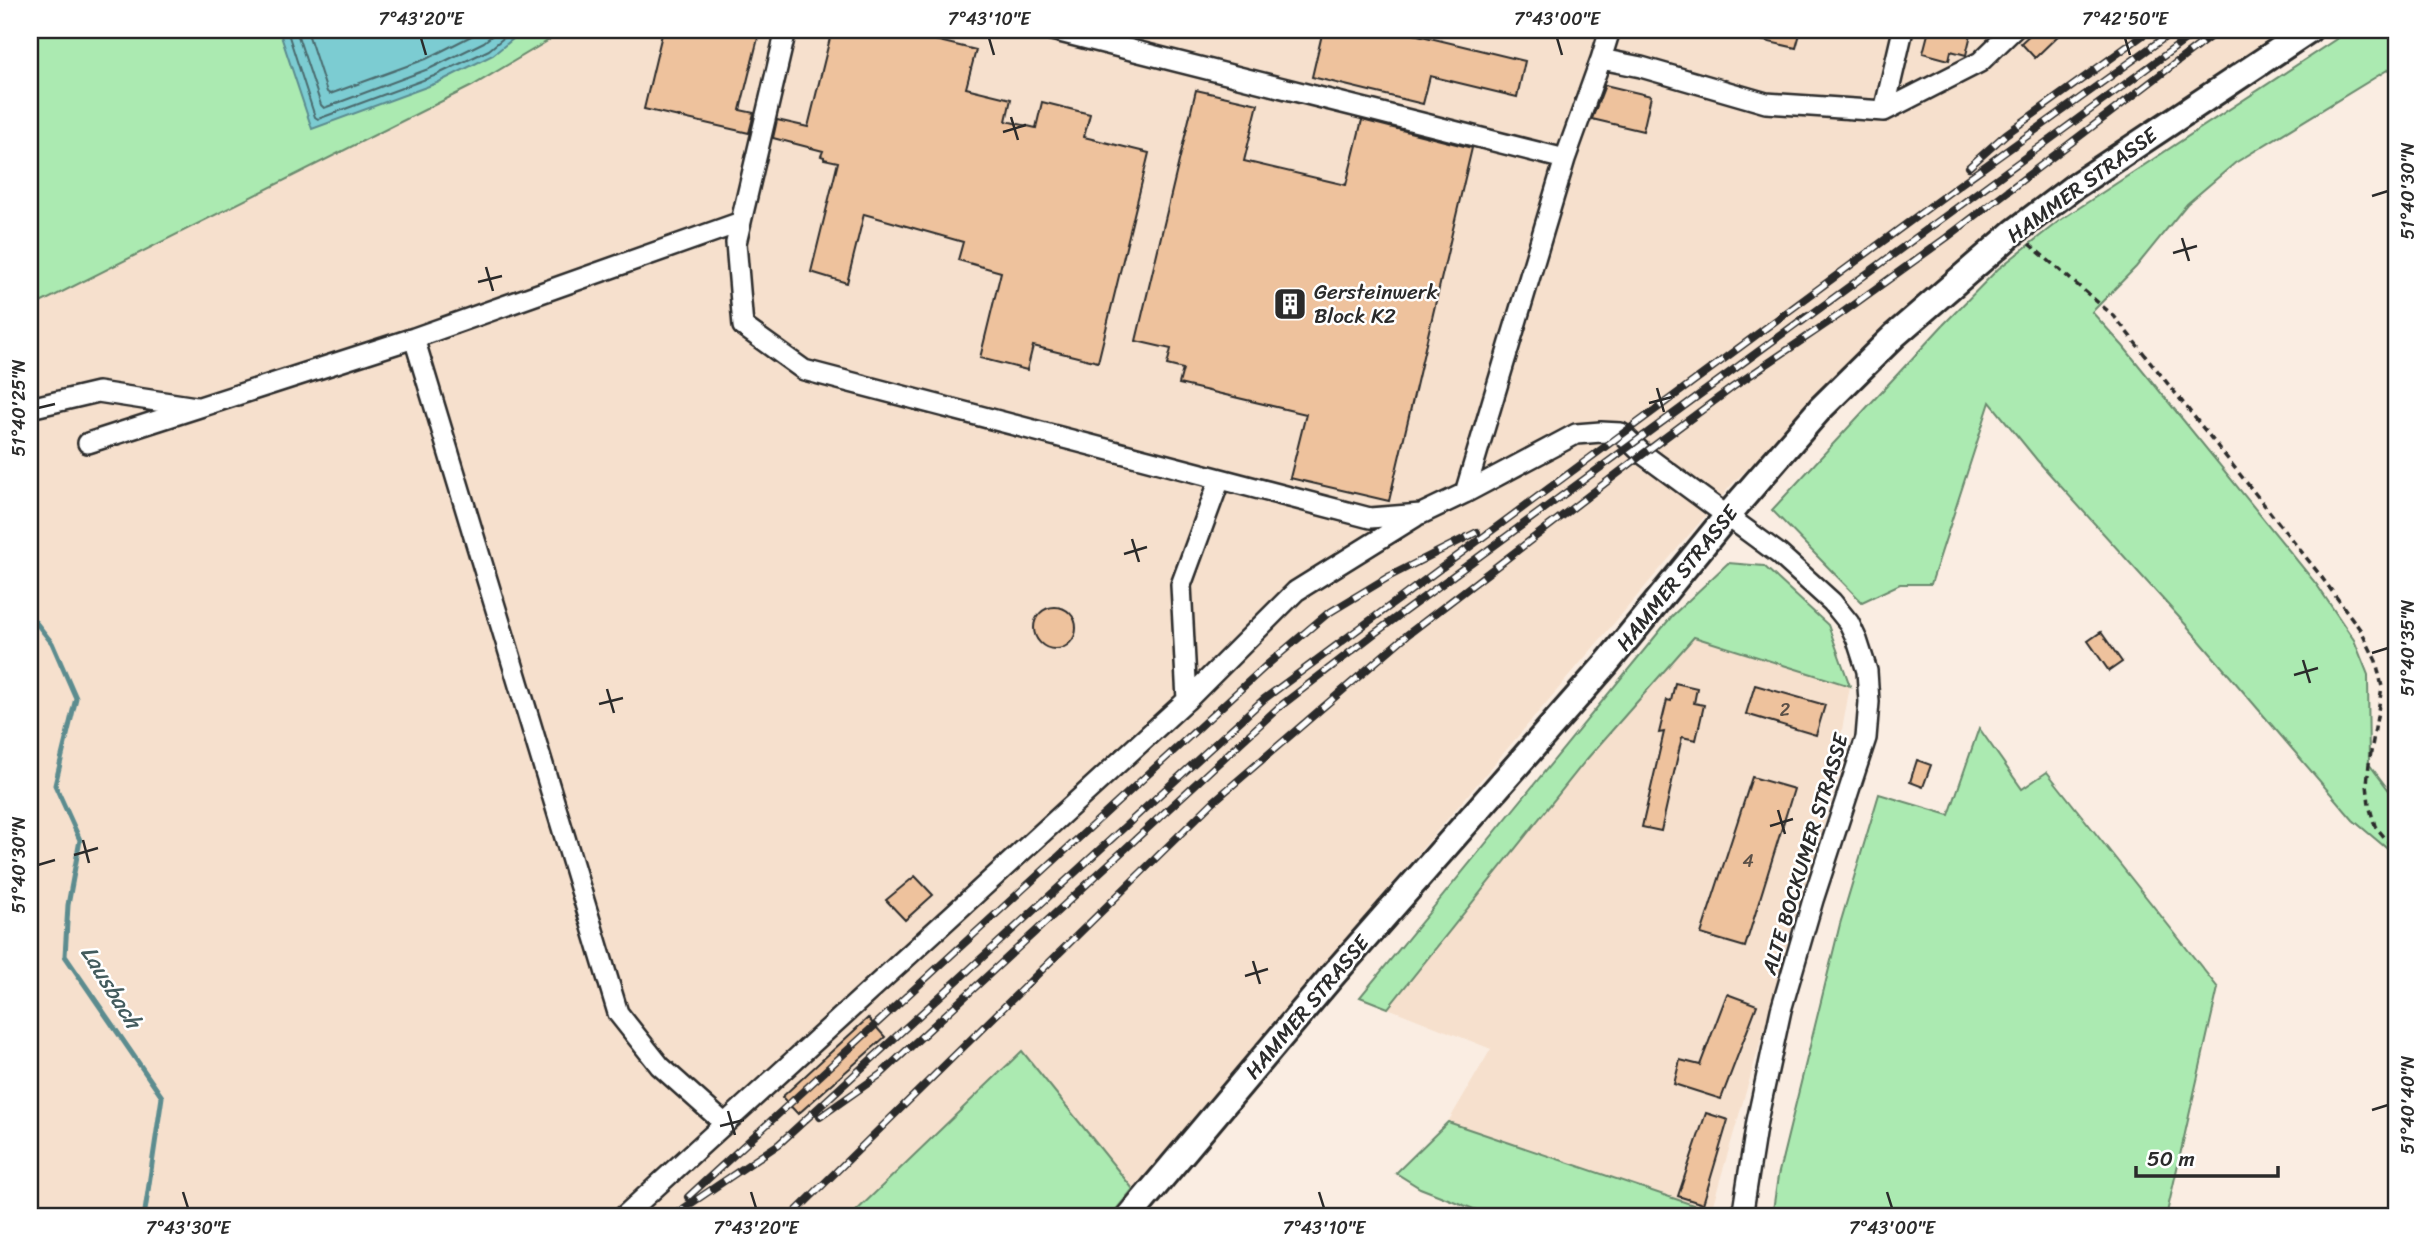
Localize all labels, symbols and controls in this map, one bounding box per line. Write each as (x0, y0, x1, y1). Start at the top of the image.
text: 7°43'20"E (378, 3, 465, 35)
text: 7°43'10"E (948, 3, 1031, 35)
text: 7°43'00"E (1514, 3, 1601, 35)
text: 7°42'50"E (2082, 3, 2169, 35)
street label: HAMMER STRASSE (1998, 116, 2167, 253)
text: 51°40'30"N (2392, 142, 2424, 239)
place label: Gersteinwerk Block K2 (1314, 273, 1438, 335)
building icon: Gersteinwerk Block K2 (1271, 285, 1309, 323)
text: 51°40'25"N (3, 359, 35, 457)
street label: HAMMER STRASSE (1606, 495, 1749, 660)
text: 51°40'35"N (2392, 599, 2424, 696)
house number: 2 (1780, 694, 1790, 726)
street label: ALTE BOCKUMER STRASSE (1750, 728, 1860, 980)
text: 51°40'30"N (3, 816, 35, 913)
house number: 4 (1742, 845, 1754, 877)
street label: HAMMER STRASSE (1235, 925, 1380, 1088)
water label: Lausbach (69, 937, 154, 1039)
text: 51°40'40"N (2392, 1055, 2424, 1154)
scale bar (2136, 1135, 2278, 1179)
text: 50 m (2147, 1140, 2195, 1178)
text: 7°43'30"E (146, 1212, 231, 1244)
text: 7°43'20"E (713, 1212, 800, 1244)
text: 7°43'10"E (1283, 1212, 1366, 1244)
text: 7°43'00"E (1849, 1212, 1936, 1244)

